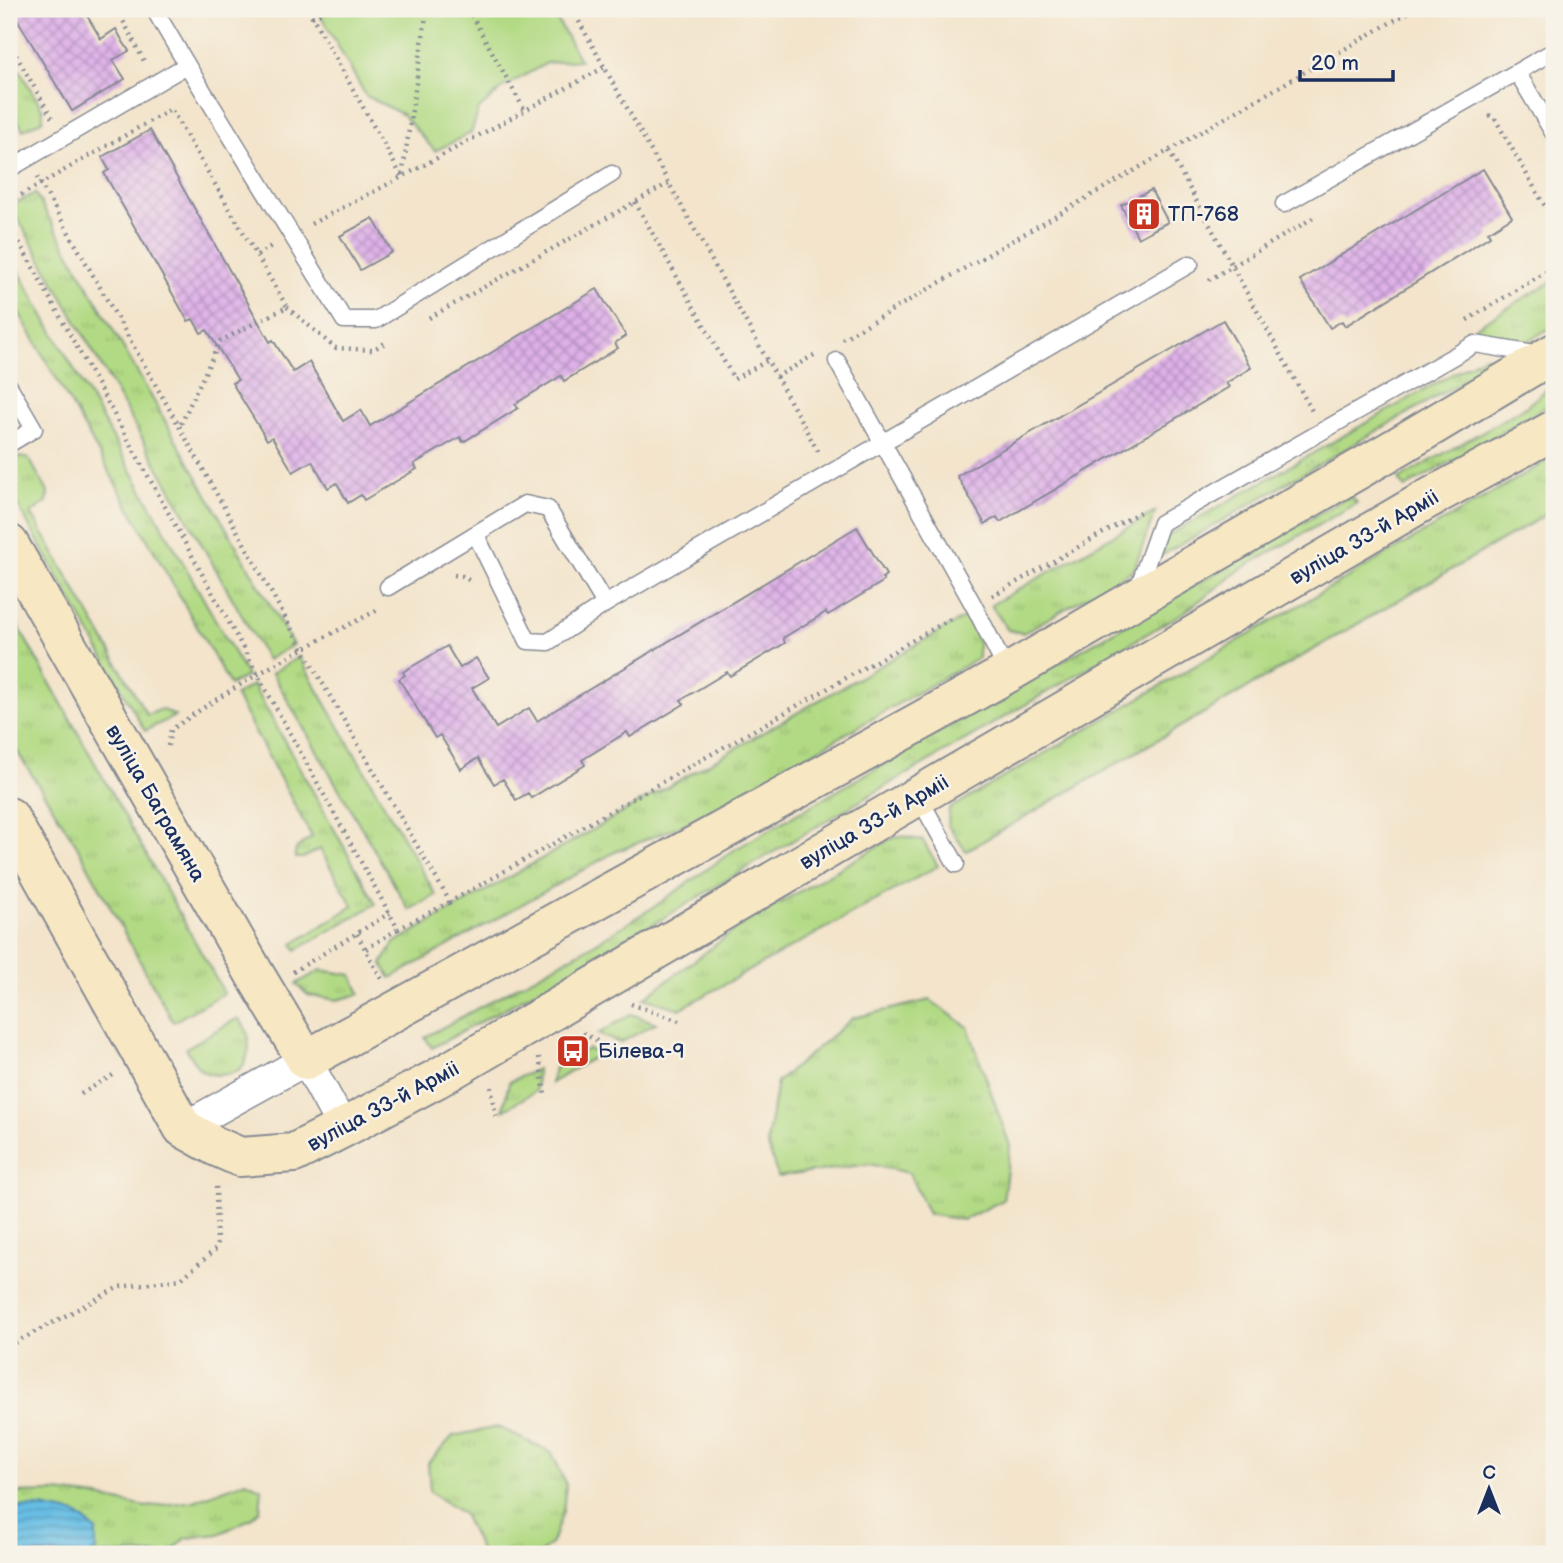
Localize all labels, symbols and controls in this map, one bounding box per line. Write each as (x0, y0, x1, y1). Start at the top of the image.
scale bar (1300, 38, 1393, 82)
text: 20 m (1311, 51, 1359, 76)
building icon: ТП-768 (1125, 195, 1163, 233)
place label: ТП-768 (1168, 202, 1239, 227)
street label: вуліца 33-й Арміі (1285, 485, 1443, 590)
street label: вуліца Баграмяна (100, 720, 211, 887)
street label: вуліца 33-й Арміі (795, 770, 953, 875)
bus stop icon: Білева-9 (554, 1032, 592, 1070)
place label: Білева-9 (598, 1039, 685, 1064)
street label: вуліца 33-й Арміі (303, 1056, 463, 1157)
north arrow (1454, 1454, 1524, 1524)
text: С (1482, 1462, 1496, 1485)

